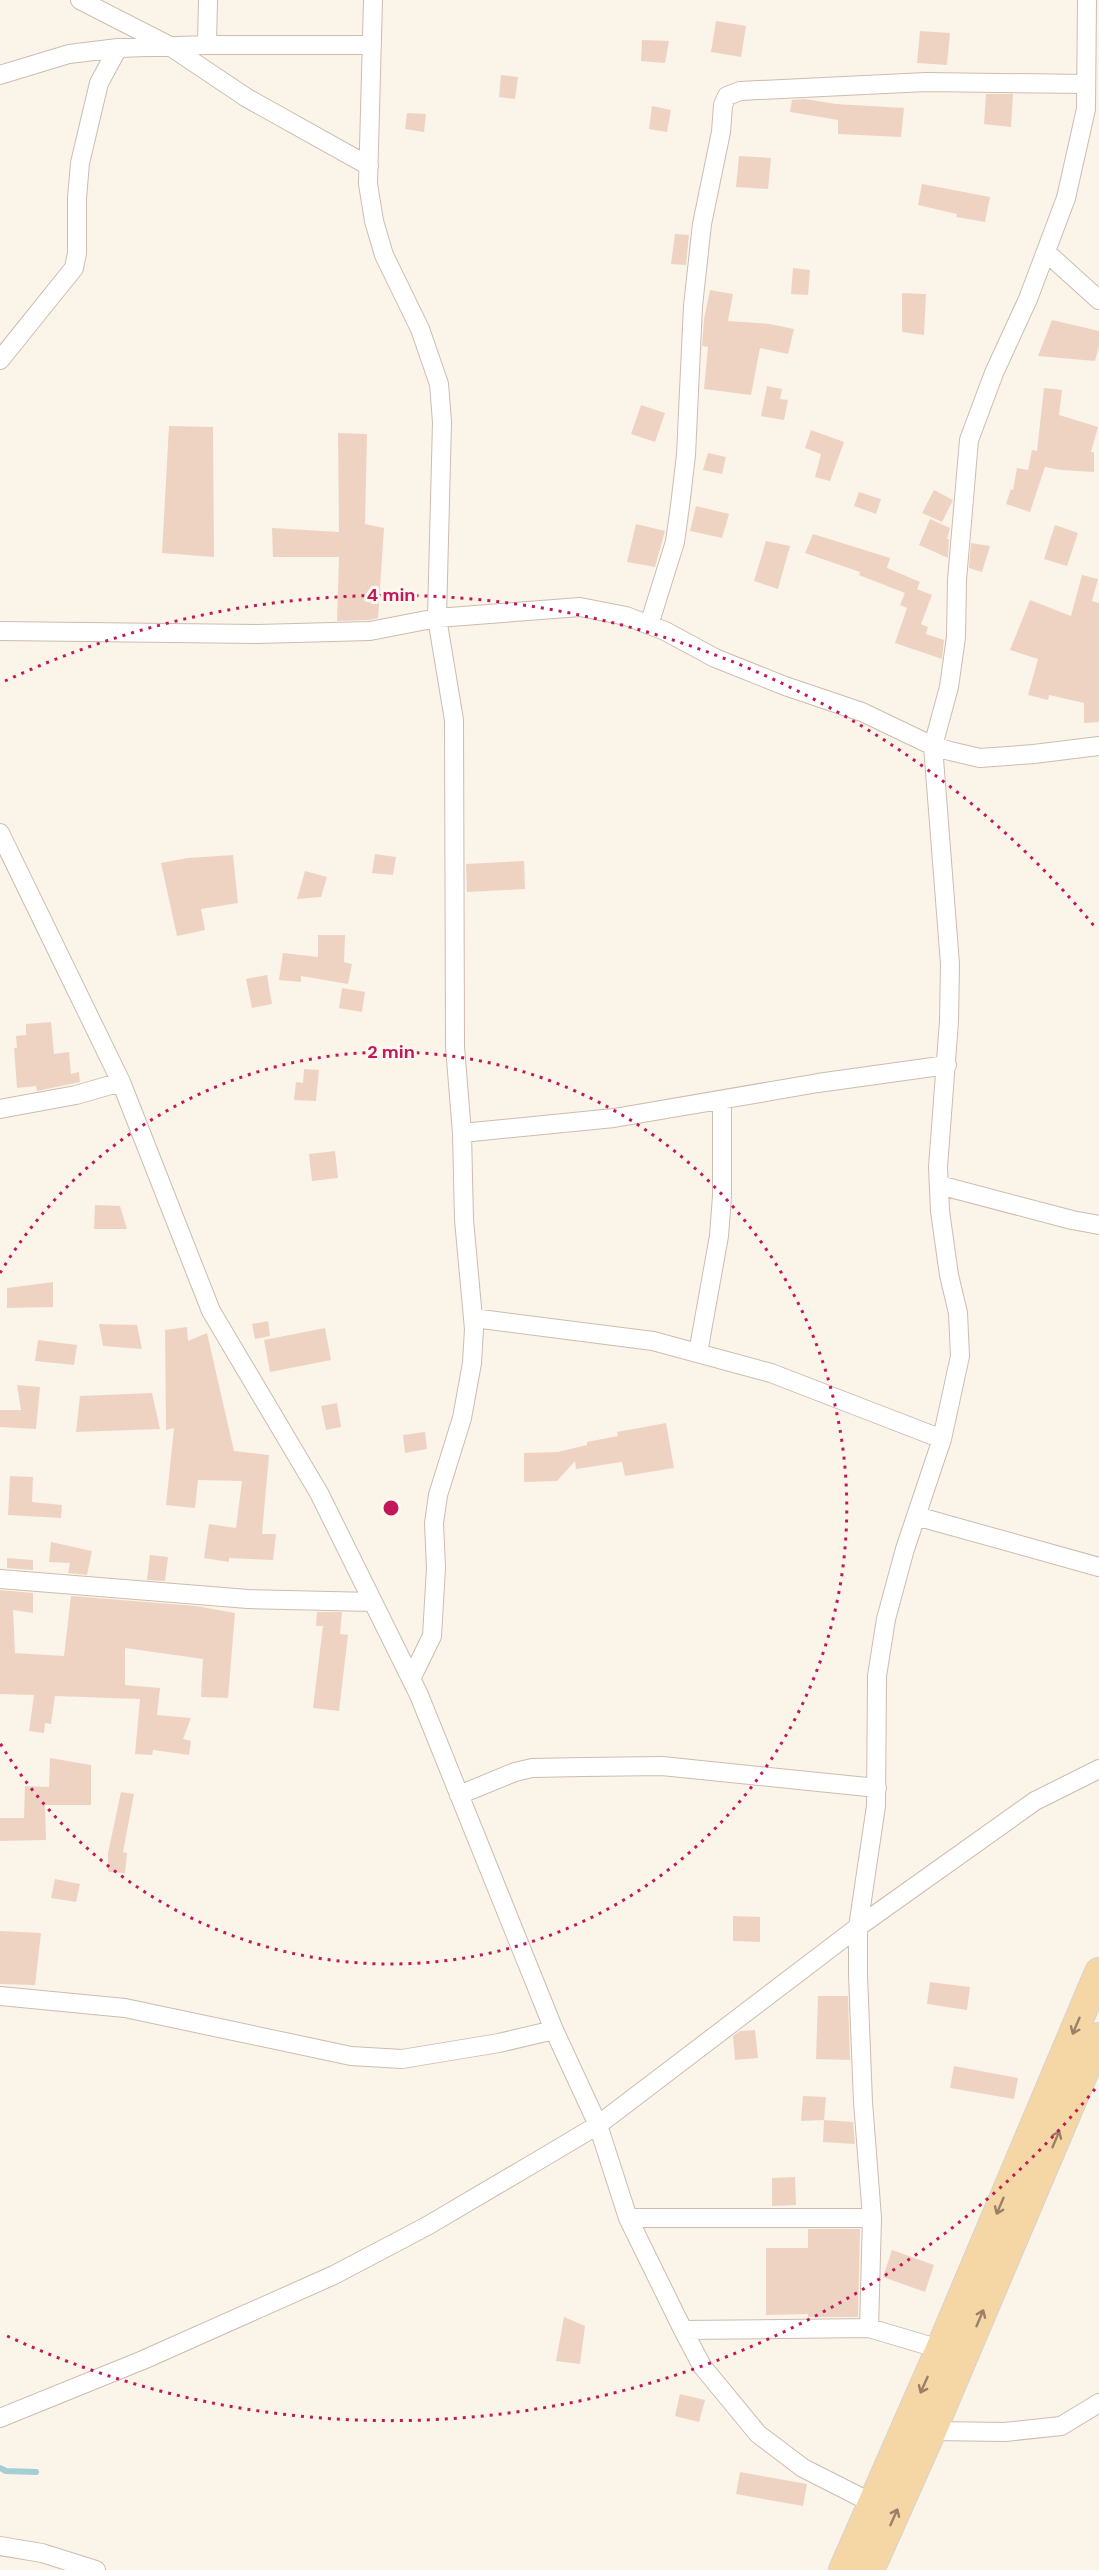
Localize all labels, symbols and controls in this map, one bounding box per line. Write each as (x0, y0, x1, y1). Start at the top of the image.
text: 4 min (367, 583, 415, 607)
text: 2 min (367, 1040, 415, 1064)
centre of rings (381, 1498, 401, 1518)
one-way arrow (1070, 2016, 1081, 2035)
one-way arrow (1051, 2130, 1062, 2148)
one-way arrow (994, 2196, 1006, 2214)
one-way arrow (974, 2310, 986, 2328)
one-way arrow (918, 2375, 929, 2394)
one-way arrow (888, 2508, 900, 2526)

